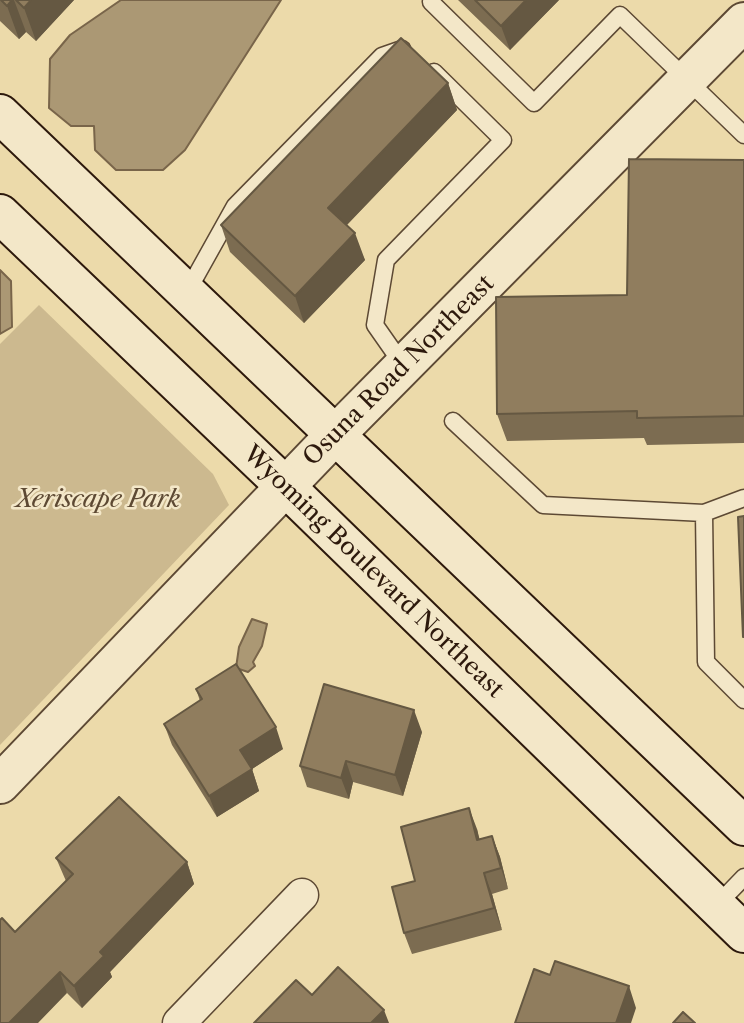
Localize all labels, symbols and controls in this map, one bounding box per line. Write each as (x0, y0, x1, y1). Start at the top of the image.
street label: Osuna Road Northeast (298, 270, 500, 472)
street label: Wyoming Boulevard Northeast (237, 440, 509, 704)
park label: Xeriscape Park (16, 486, 180, 514)

